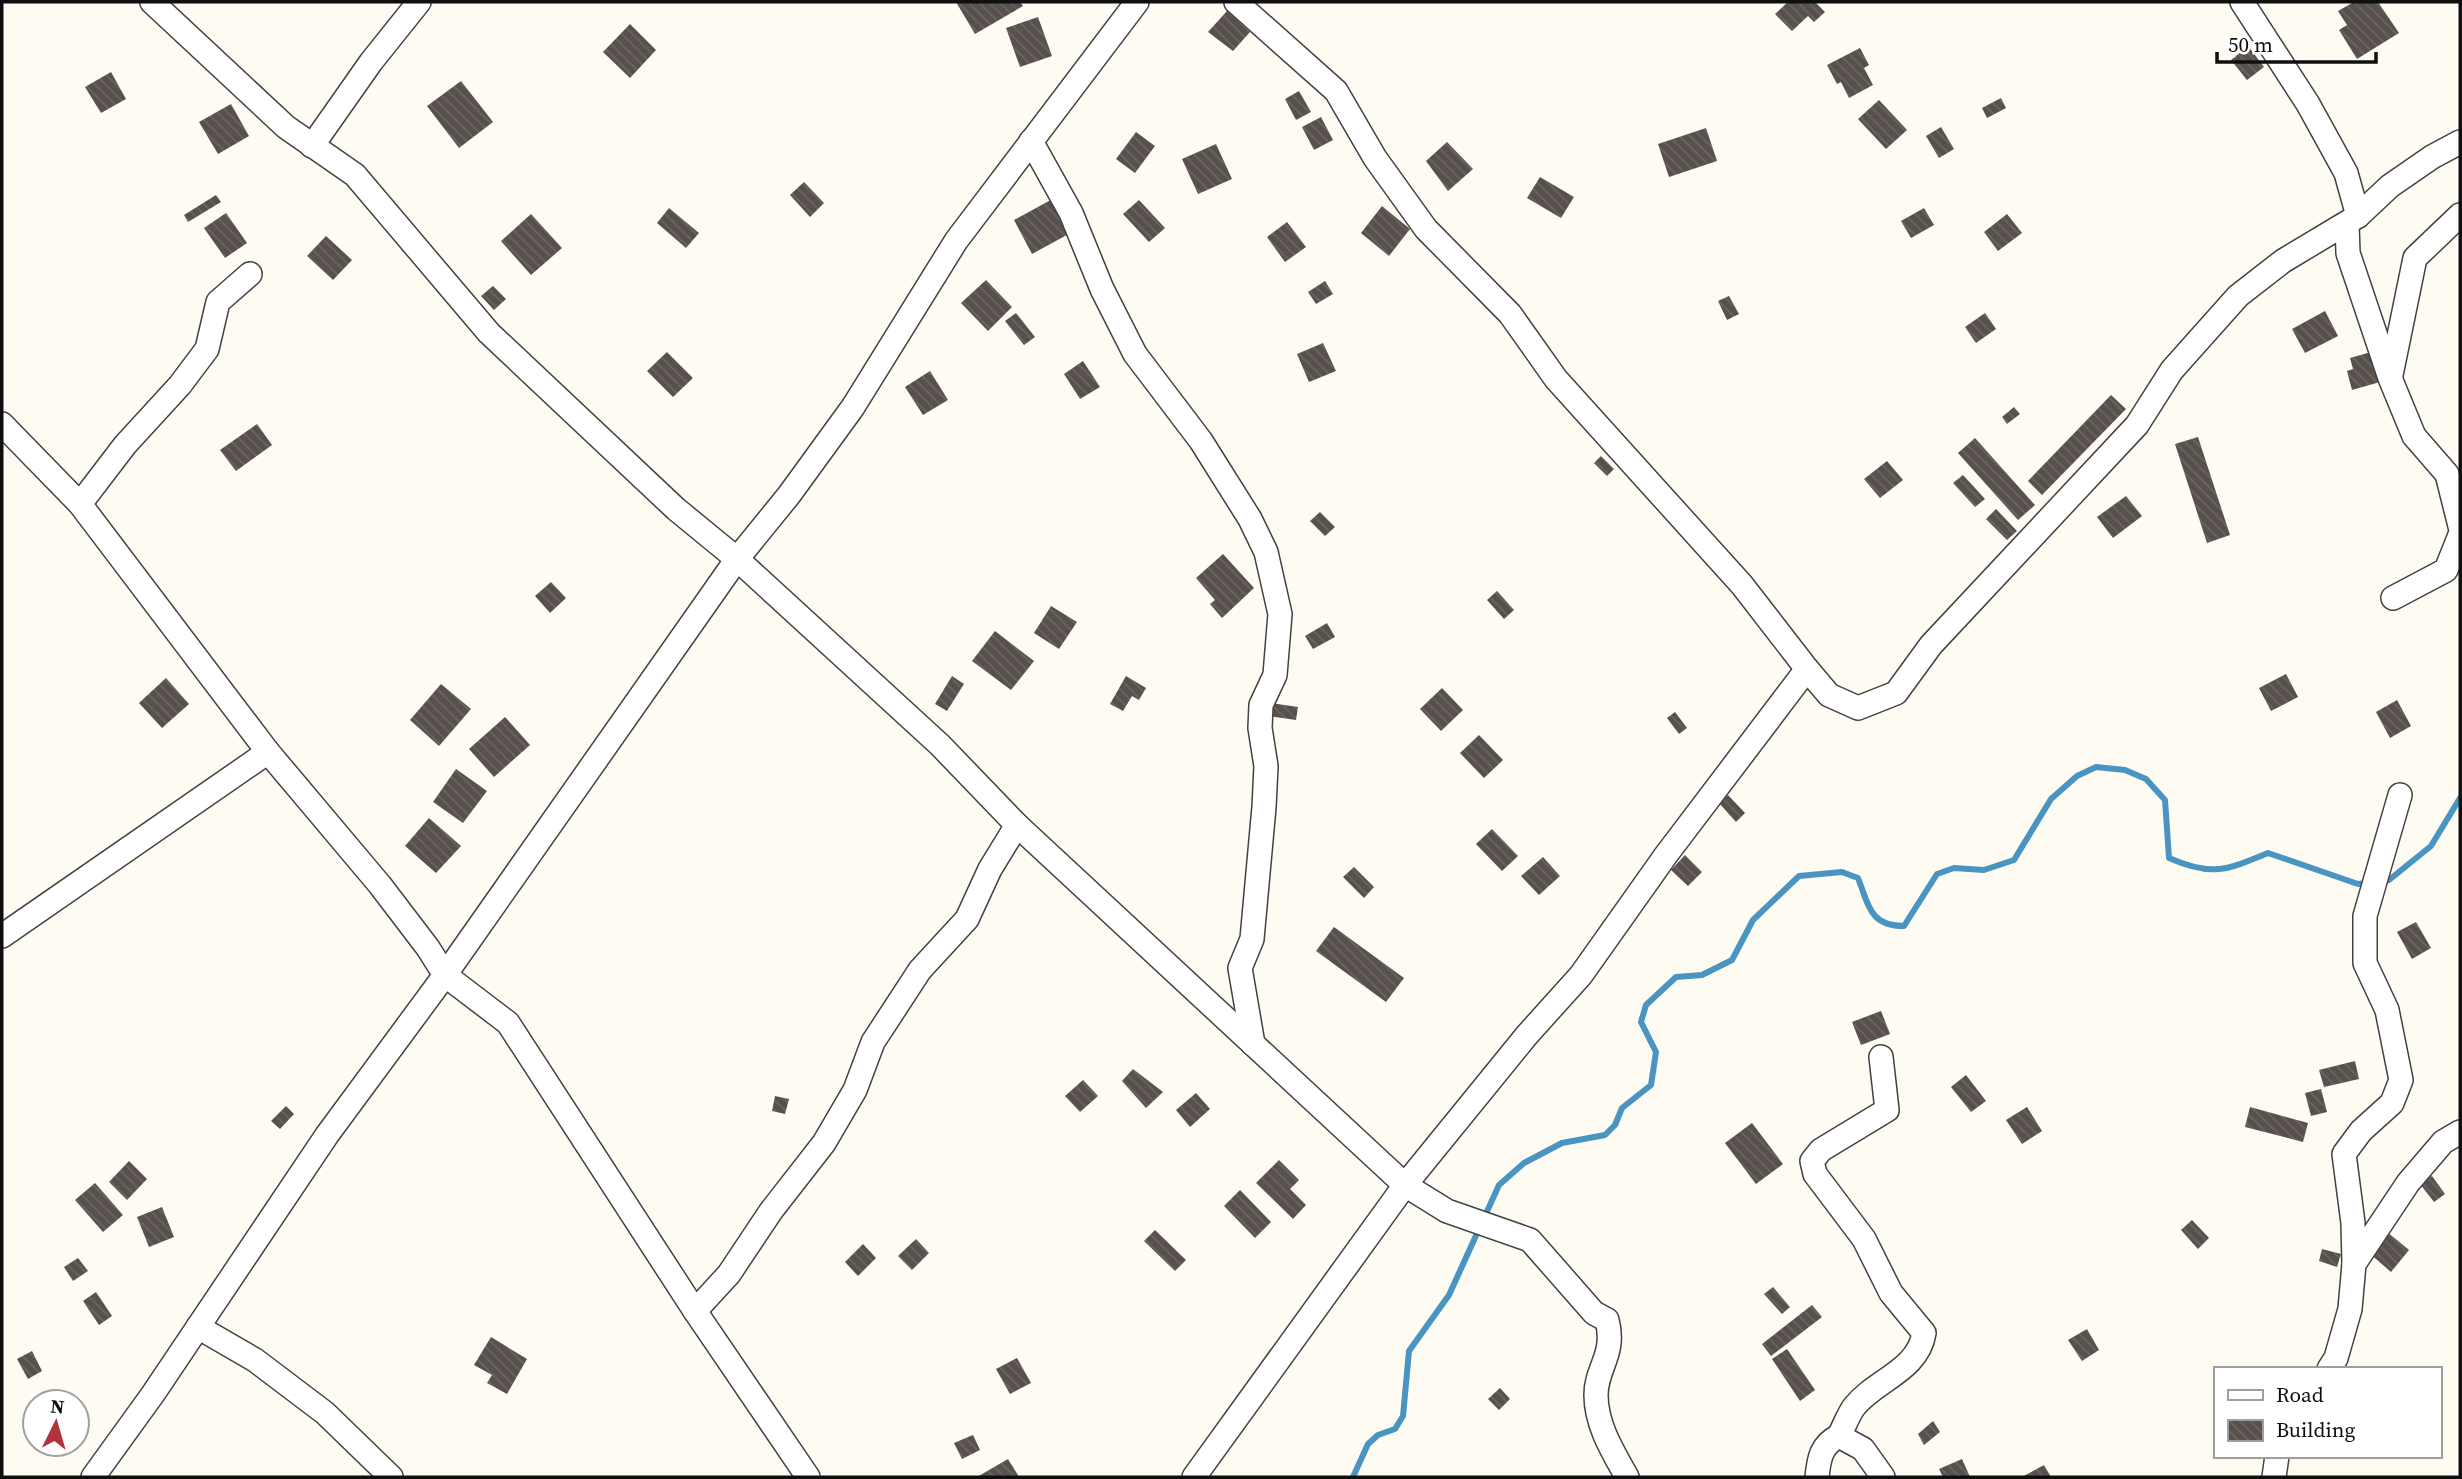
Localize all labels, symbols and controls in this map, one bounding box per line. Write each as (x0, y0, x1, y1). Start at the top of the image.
scale bar (2217, 21, 2376, 65)
text: 50 m (2228, 30, 2273, 59)
legend (2214, 1367, 2441, 1458)
text: Road (2276, 1380, 2324, 1409)
north arrow (21, 1388, 91, 1458)
text: N (49, 1393, 66, 1420)
text: Building (2276, 1415, 2355, 1444)

